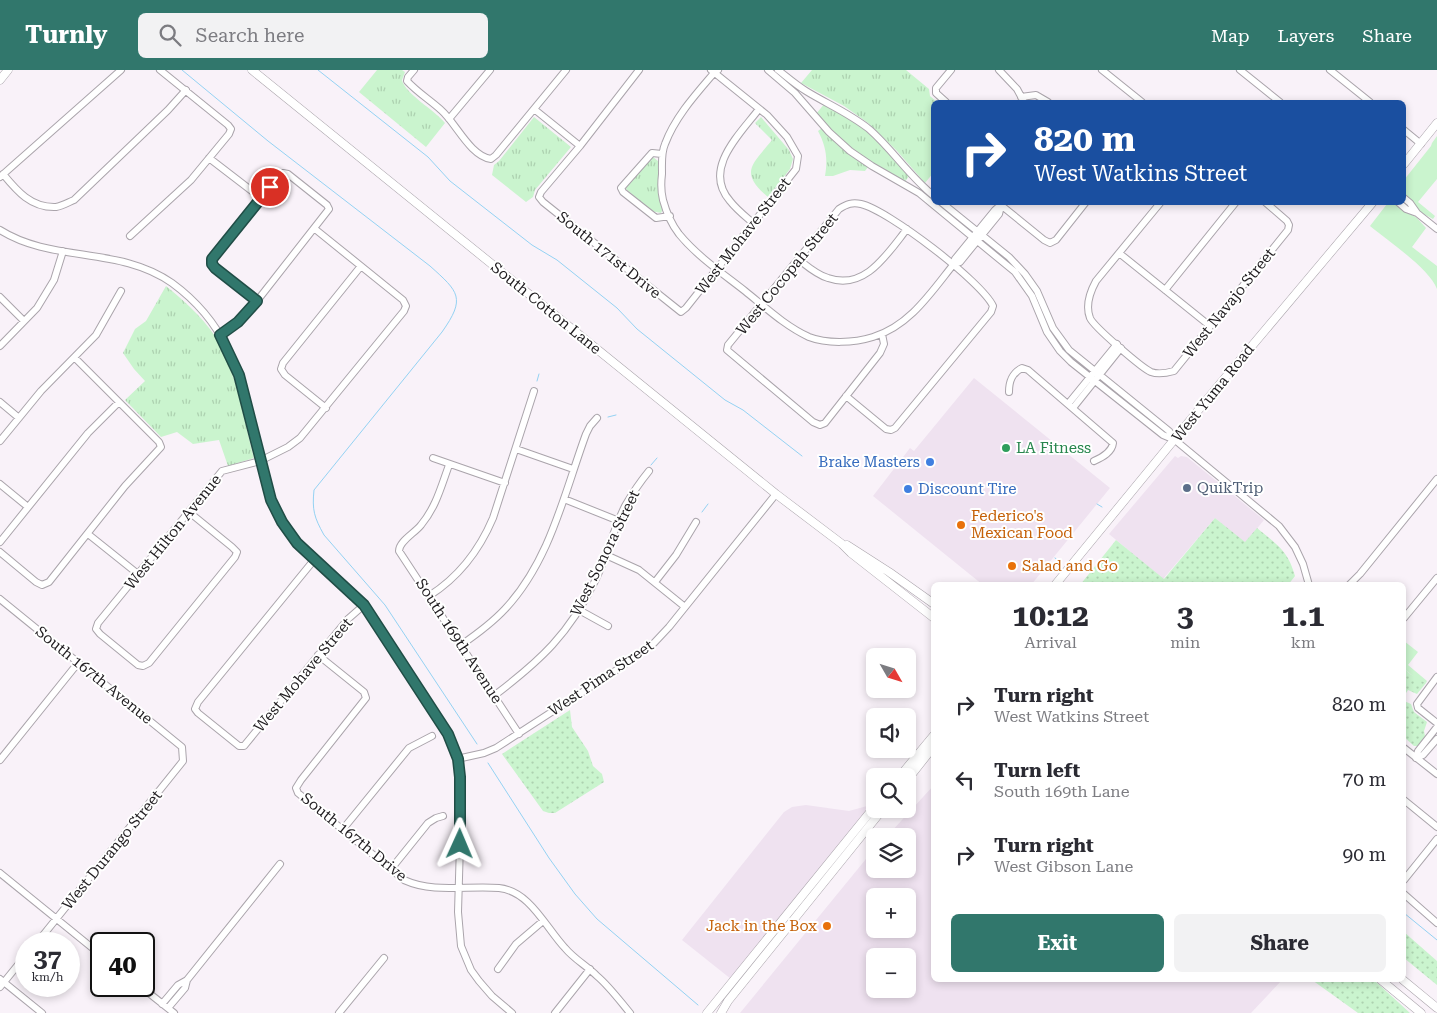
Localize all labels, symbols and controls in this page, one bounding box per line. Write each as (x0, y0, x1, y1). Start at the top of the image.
search box (138, 13, 488, 58)
text: Turnly (25, 21, 108, 49)
icon: search (156, 21, 184, 49)
text: Search here (196, 24, 304, 47)
text: Map (1211, 25, 1250, 46)
text: Layers (1278, 25, 1334, 46)
text: Share (1362, 25, 1412, 46)
text: 820 m (1034, 119, 1135, 160)
icon: right (951, 120, 1016, 185)
text: West Watkins Street (1034, 161, 1247, 186)
pin (249, 166, 291, 208)
icon: arrive (256, 173, 284, 201)
street label: West Mohave Street (692, 174, 795, 298)
street label: South 171st Drive (554, 208, 664, 302)
street label: West Cocopah Street (732, 209, 842, 338)
street label: West Navajo Street (1179, 244, 1279, 361)
street label: South Cotton Lane (487, 258, 605, 358)
street label: West Yuma Road (1168, 340, 1258, 446)
place label: LA Fitness (1016, 439, 1091, 457)
marker: LA Fitness (1000, 442, 1012, 454)
place label: Brake Masters (818, 453, 920, 471)
marker: Brake Masters (924, 456, 936, 468)
street label: West Hilton Avenue (121, 471, 225, 593)
place label: QuikTrip (1197, 479, 1263, 497)
place label: Discount Tire (918, 480, 1017, 498)
marker: QuikTrip (1181, 482, 1193, 494)
marker: Discount Tire (902, 483, 914, 495)
street label: West Sonora Street (567, 487, 644, 619)
place label: Federico's Mexican Food (971, 507, 1073, 542)
marker: Federico's Mexican Food (955, 519, 967, 531)
place label: Salad and Go (1022, 557, 1118, 575)
marker: Salad and Go (1006, 560, 1018, 572)
street label: South 169th Avenue (412, 575, 506, 707)
text: 10:12 (1012, 598, 1089, 633)
text: 3 (1177, 598, 1194, 633)
text: 1.1 (1282, 598, 1325, 633)
street label: West Mohave Street (250, 614, 356, 736)
street label: South 167th Avenue (32, 622, 156, 728)
text: Arrival (1025, 633, 1077, 652)
text: min (1170, 633, 1200, 652)
text: km (1291, 633, 1316, 652)
street label: West Pima Street (545, 636, 657, 720)
north arrow (866, 648, 916, 698)
map controls (866, 648, 916, 998)
text: Turn right (994, 684, 1094, 707)
icon: right (951, 691, 979, 719)
text: 820 m (1332, 693, 1386, 716)
text: West Watkins Street (994, 707, 1149, 726)
button: sound (866, 708, 916, 758)
text: Turn left (994, 759, 1080, 782)
icon: left (951, 766, 979, 794)
button: search (866, 768, 916, 818)
text: 70 m (1343, 768, 1386, 791)
text: South 169th Lane (994, 782, 1129, 801)
street label: West Durango Street (58, 786, 166, 913)
street label: South 167th Drive (298, 789, 410, 885)
position arrow (433, 817, 485, 869)
button: layers (866, 828, 916, 878)
text: Turn right (994, 834, 1094, 857)
icon: right (951, 841, 979, 869)
text: 90 m (1343, 843, 1386, 866)
text: West Gibson Lane (994, 857, 1133, 876)
button: + (866, 888, 916, 938)
button: Exit (951, 914, 1164, 972)
button: Share (1174, 914, 1386, 972)
place label: Jack in the Box (706, 917, 817, 935)
marker: Jack in the Box (821, 920, 833, 932)
speed limit sign: 40 (90, 932, 155, 997)
text: 37 (33, 944, 62, 973)
button: − (866, 948, 916, 998)
text: km/h (31, 970, 64, 984)

